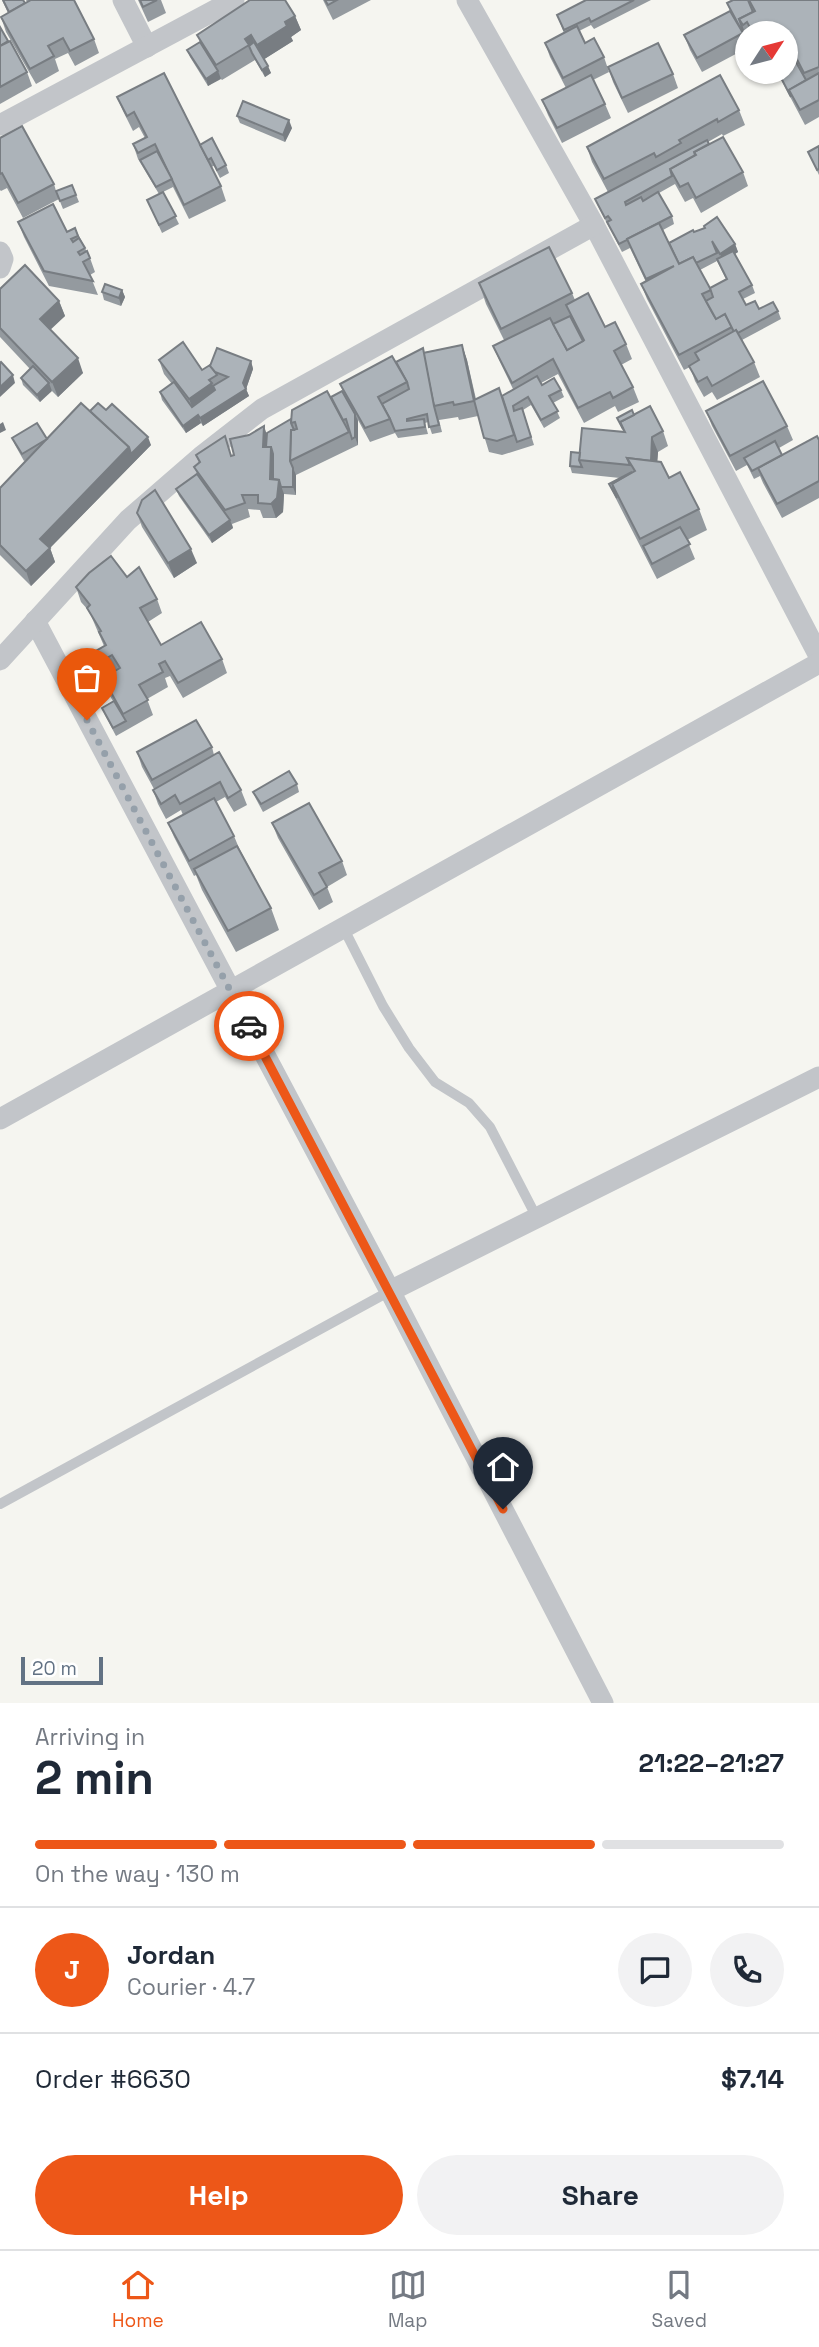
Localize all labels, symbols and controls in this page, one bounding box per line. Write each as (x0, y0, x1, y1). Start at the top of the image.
north arrow (735, 21, 798, 84)
map controls (735, 21, 798, 84)
pin (57, 648, 117, 720)
icon: bag (68, 659, 106, 697)
courier (214, 991, 284, 1061)
icon: car (230, 1007, 268, 1045)
pin (473, 1437, 533, 1509)
icon: home (484, 1448, 522, 1486)
scale bar (21, 1654, 103, 1686)
text: 20 m (32, 1656, 77, 1681)
text: Arriving in (35, 1722, 145, 1752)
text: 21:22–21:27 (638, 1746, 784, 1780)
text: 2 min (35, 1749, 154, 1807)
text: On the way · 130 m (35, 1859, 240, 1889)
button: chat (618, 1933, 692, 2007)
button: phone (710, 1933, 784, 2007)
text: Jordan (127, 1938, 215, 1972)
text: J (64, 1953, 80, 1987)
text: Courier · 4.7 (127, 1972, 255, 2002)
text: Order #6630 (35, 2062, 191, 2096)
text: $7.14 (721, 2062, 784, 2096)
button: Help (35, 2155, 403, 2235)
button: Share (417, 2155, 784, 2235)
tab: Home (112, 2266, 164, 2333)
tab: Map (388, 2266, 428, 2333)
tab: Saved (652, 2266, 707, 2333)

